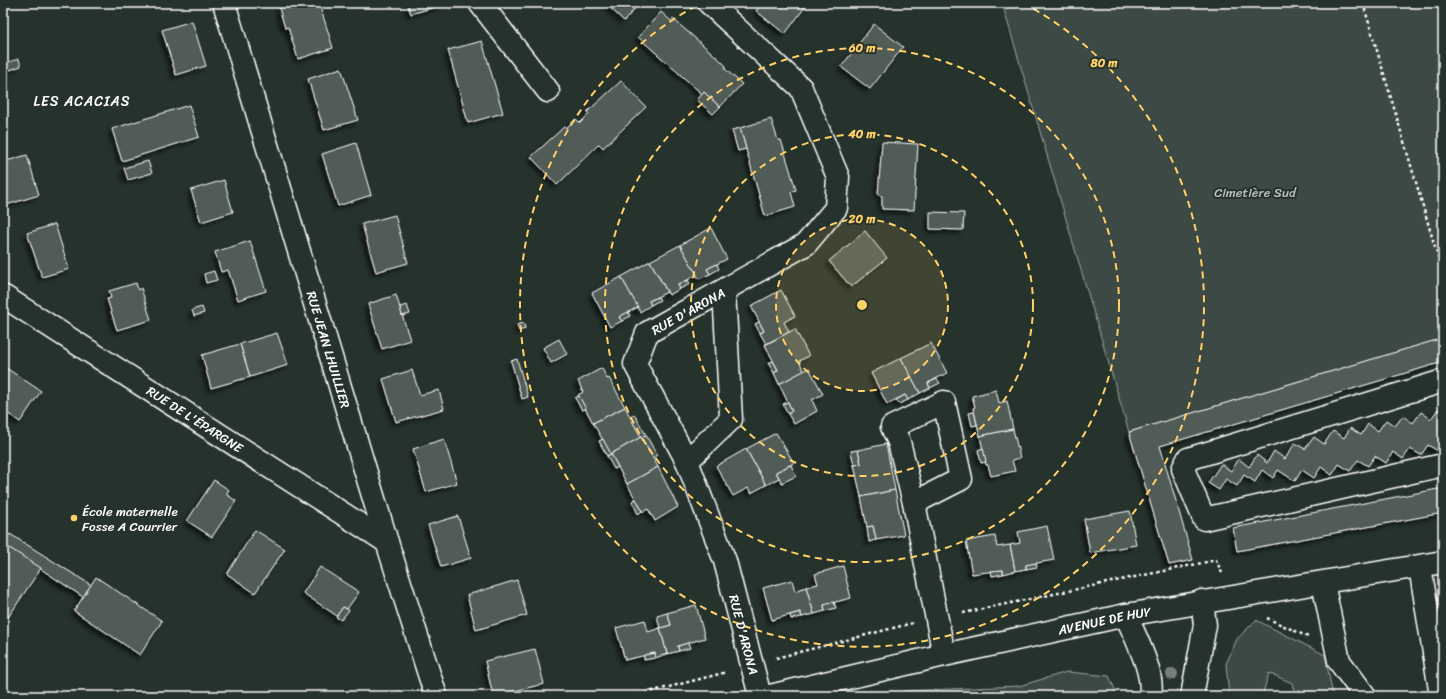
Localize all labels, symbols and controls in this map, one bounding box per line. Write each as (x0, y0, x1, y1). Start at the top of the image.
text: 60 m (848, 37, 876, 59)
text: 80 m (1089, 52, 1118, 74)
district label: LES ACACIAS (33, 89, 131, 114)
text: 40 m (847, 123, 876, 145)
park label: Cimetière Sud (1214, 181, 1297, 204)
text: 20 m (848, 208, 876, 230)
street label: RUE D'ARONA (647, 282, 730, 341)
street label: RUE JEAN LHUILLIER (300, 288, 357, 411)
centre of rings (855, 298, 869, 312)
street label: RUE DE L'ÉPARGNE (142, 380, 248, 459)
place label: École maternelle Fosse A Courrier (82, 500, 178, 538)
marker: École maternelle Fosse A Courrier (69, 513, 79, 523)
street label: RUE D'ARONA (722, 592, 765, 677)
street label: AVENUE DE HUY (1055, 600, 1154, 642)

